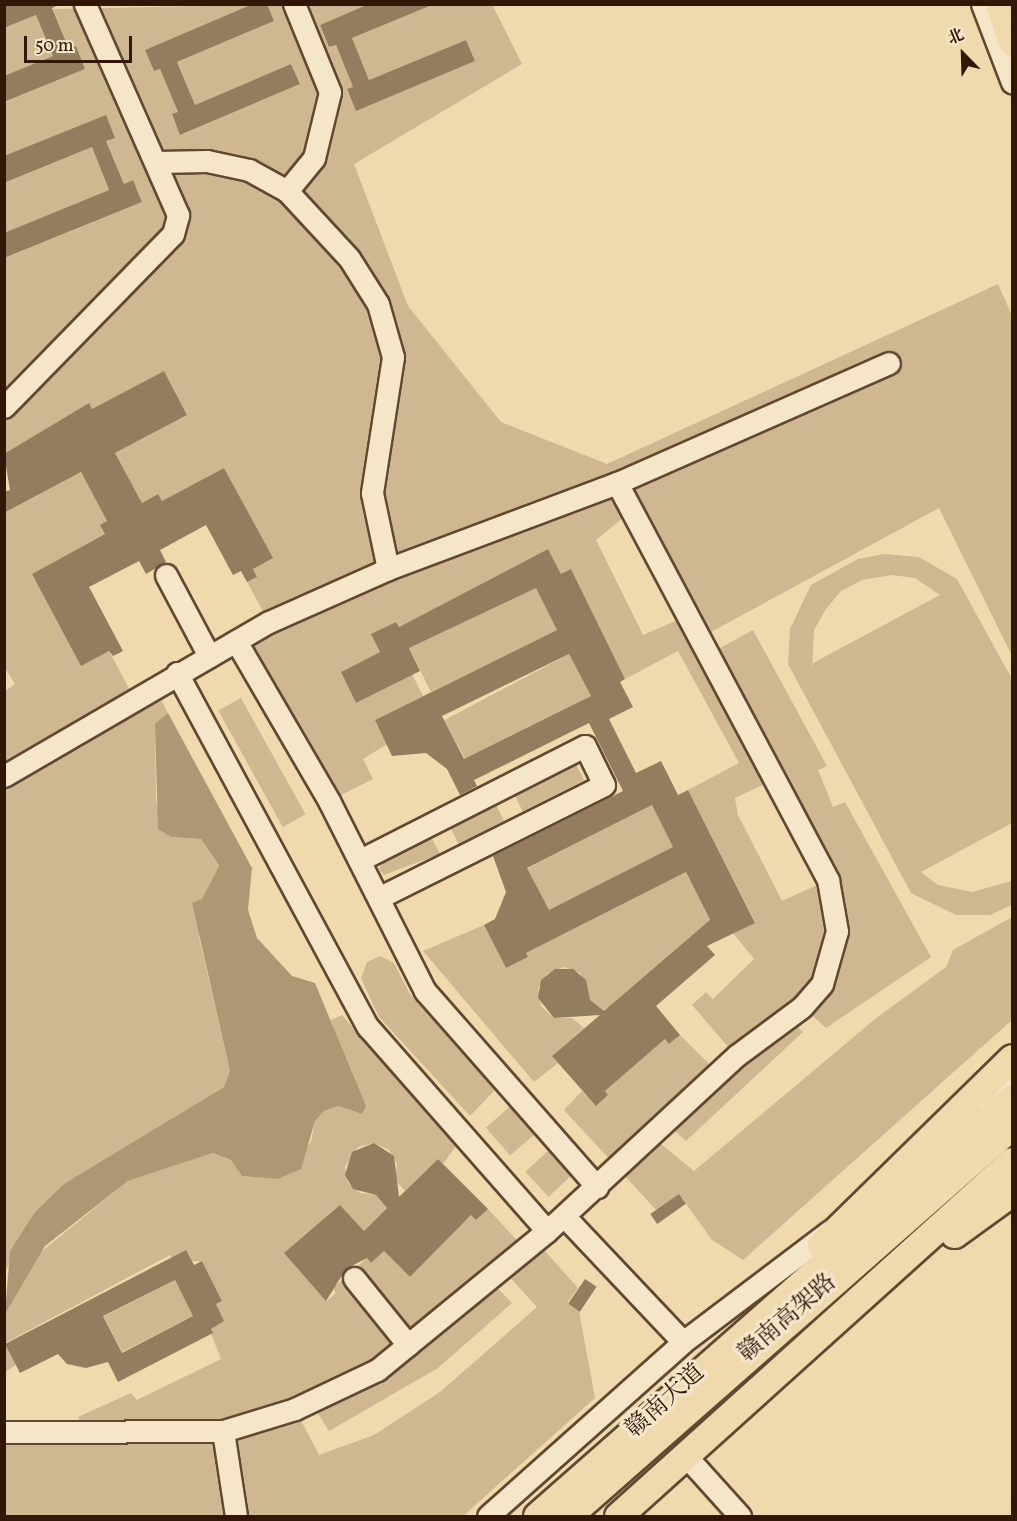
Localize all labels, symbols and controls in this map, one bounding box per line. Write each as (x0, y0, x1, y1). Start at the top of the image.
scale bar (27, 24, 135, 62)
north arrow (933, 24, 993, 84)
text: 北 (944, 24, 968, 51)
text: 50 m (35, 34, 74, 59)
street label: 赣南高架路 (733, 1269, 843, 1369)
street label: 赣南大道 (621, 1359, 711, 1445)

